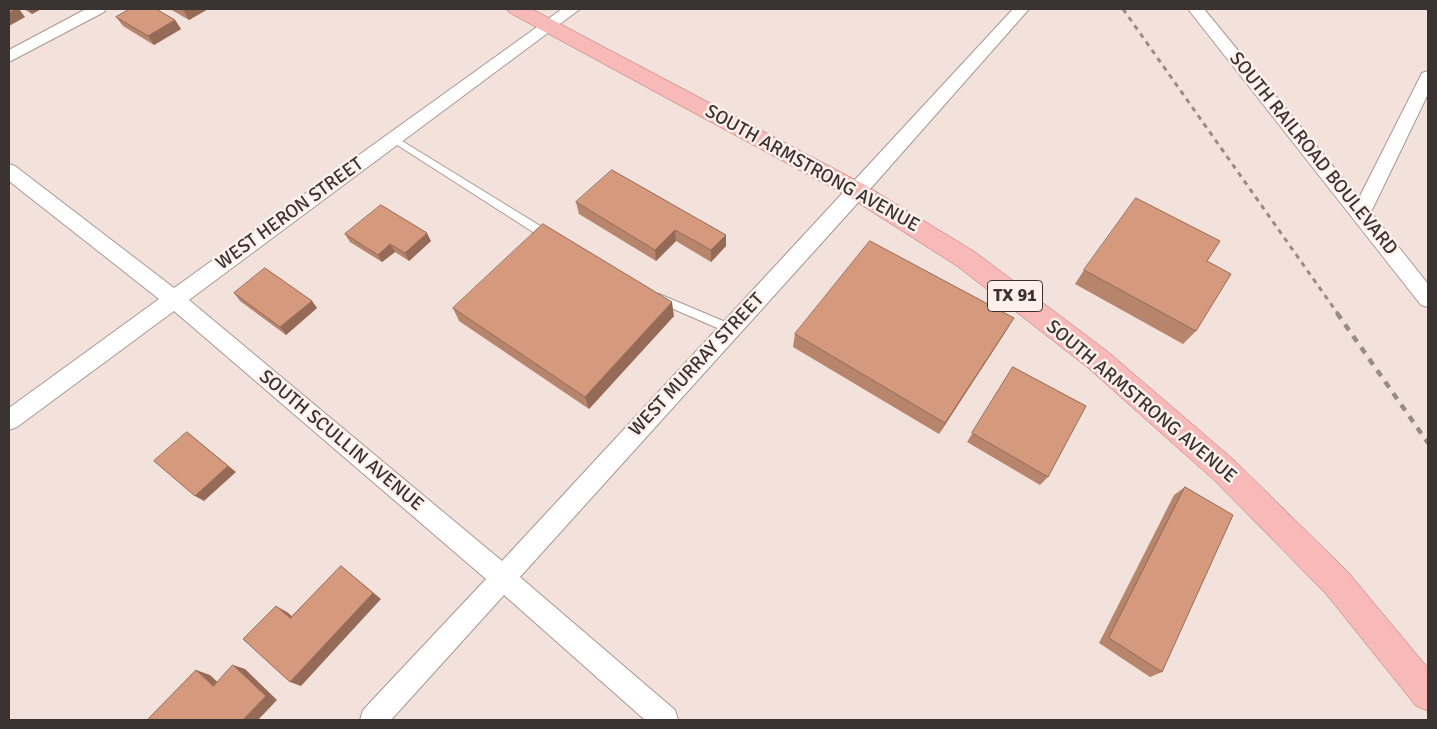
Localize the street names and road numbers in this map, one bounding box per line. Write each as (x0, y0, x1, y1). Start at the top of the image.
street label: SOUTH RAILROAD BOULEVARD (1224, 48, 1402, 260)
street label: SOUTH ARMSTRONG AVENUE (701, 101, 923, 237)
street label: WEST HERON STREET (212, 153, 368, 275)
road number: TX 91 (988, 280, 1042, 312)
street label: WEST MURRAY STREET (625, 289, 769, 441)
street label: SOUTH ARMSTRONG AVENUE (1041, 316, 1241, 488)
street label: SOUTH SCULLIN AVENUE (254, 366, 428, 516)

